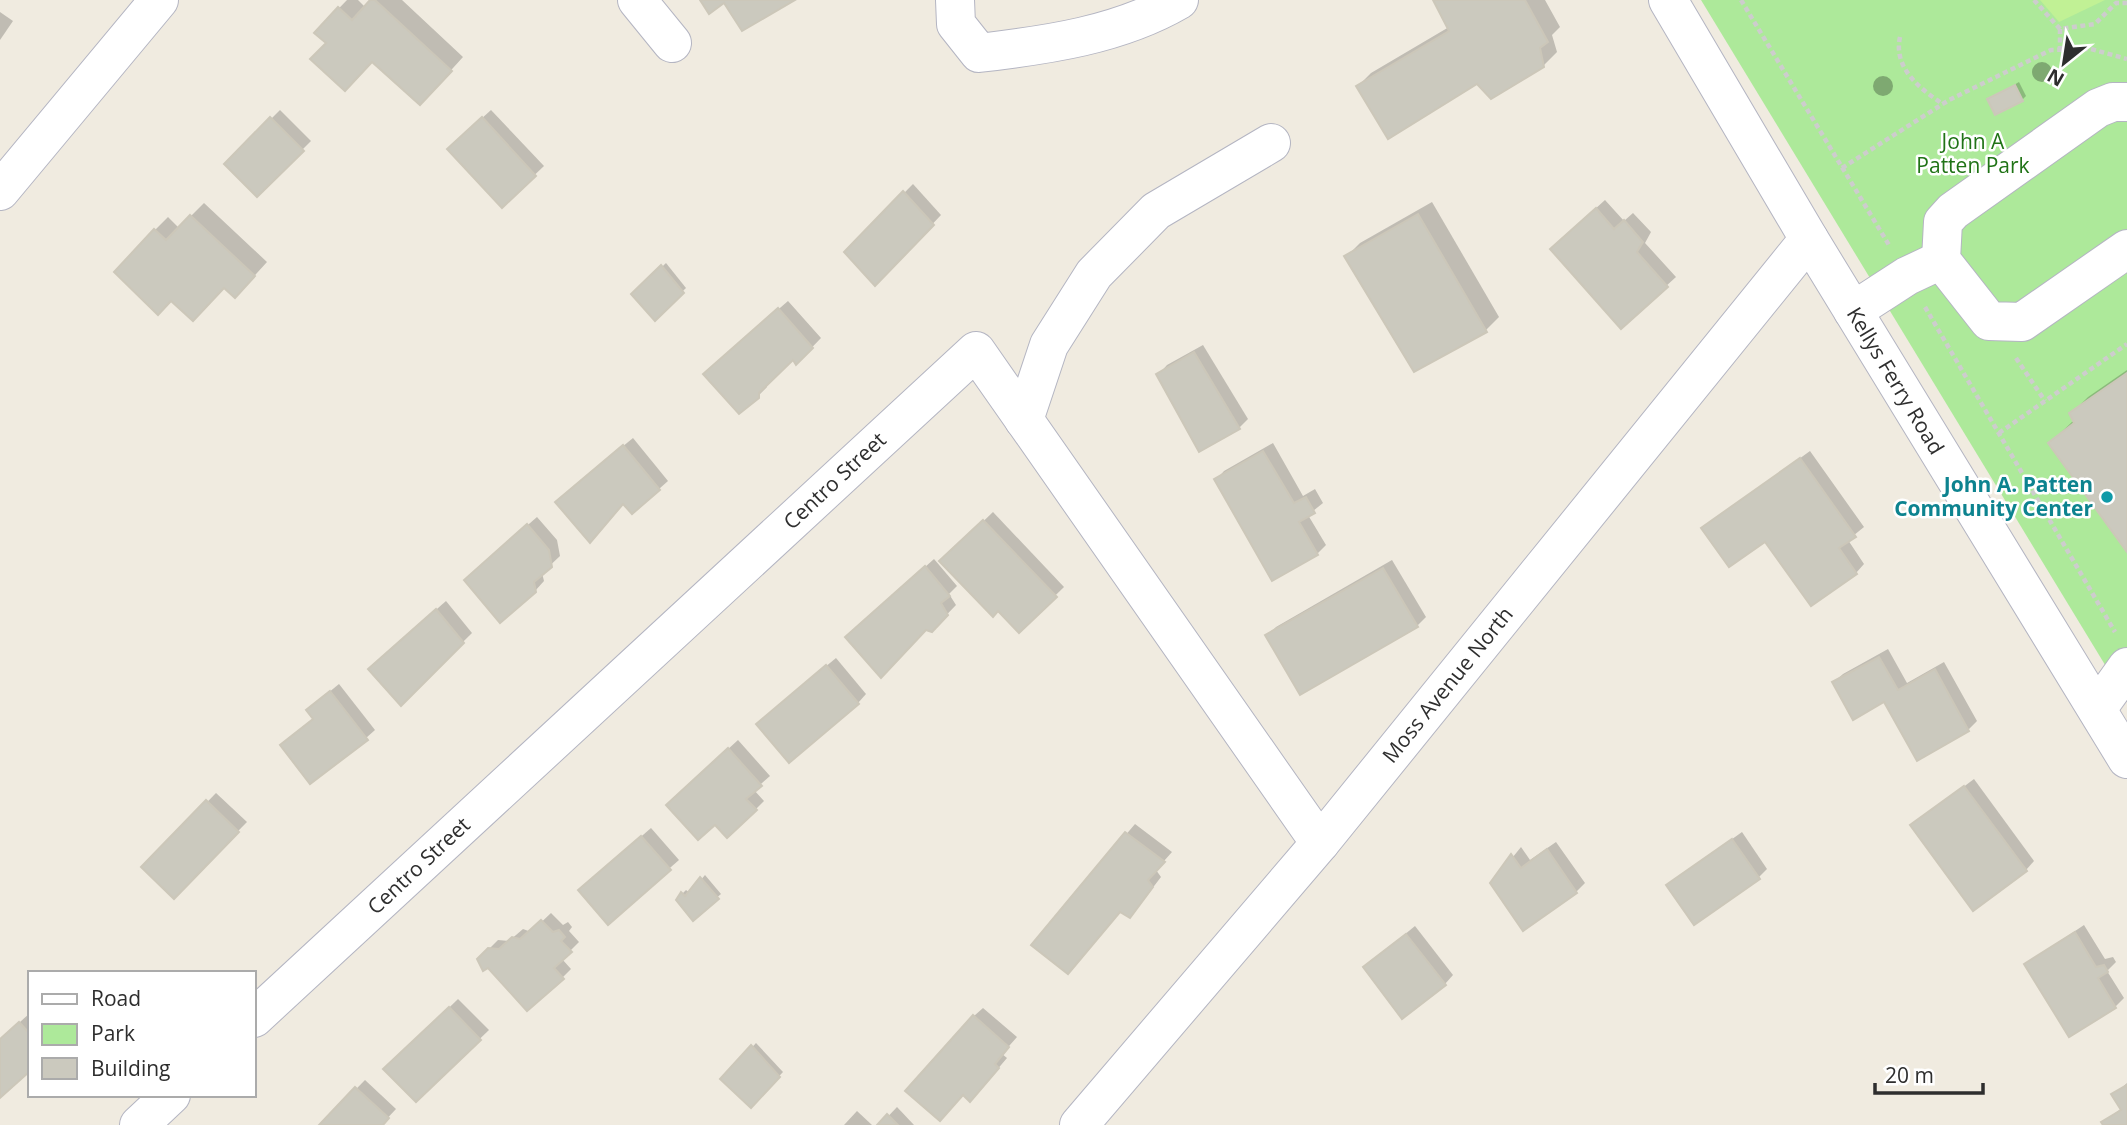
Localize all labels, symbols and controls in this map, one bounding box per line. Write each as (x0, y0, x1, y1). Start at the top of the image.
north arrow (2029, 28, 2099, 98)
text: N (2042, 63, 2069, 93)
park label: John A Patten Park (1916, 127, 2030, 179)
street label: Kellys Ferry Road (1841, 302, 1951, 459)
street label: Centro Street (777, 425, 892, 535)
place label: John A. Patten Community Center (1894, 470, 2093, 522)
marker: John A. Patten Community Center (2099, 489, 2115, 505)
street label: Moss Avenue North (1376, 601, 1519, 768)
street label: Centro Street (361, 810, 476, 920)
legend (28, 971, 256, 1097)
text: Road (91, 984, 141, 1012)
text: Park (91, 1019, 135, 1047)
scale bar (1875, 1052, 1983, 1096)
text: Building (91, 1054, 170, 1082)
text: 20 m (1885, 1061, 1934, 1089)

